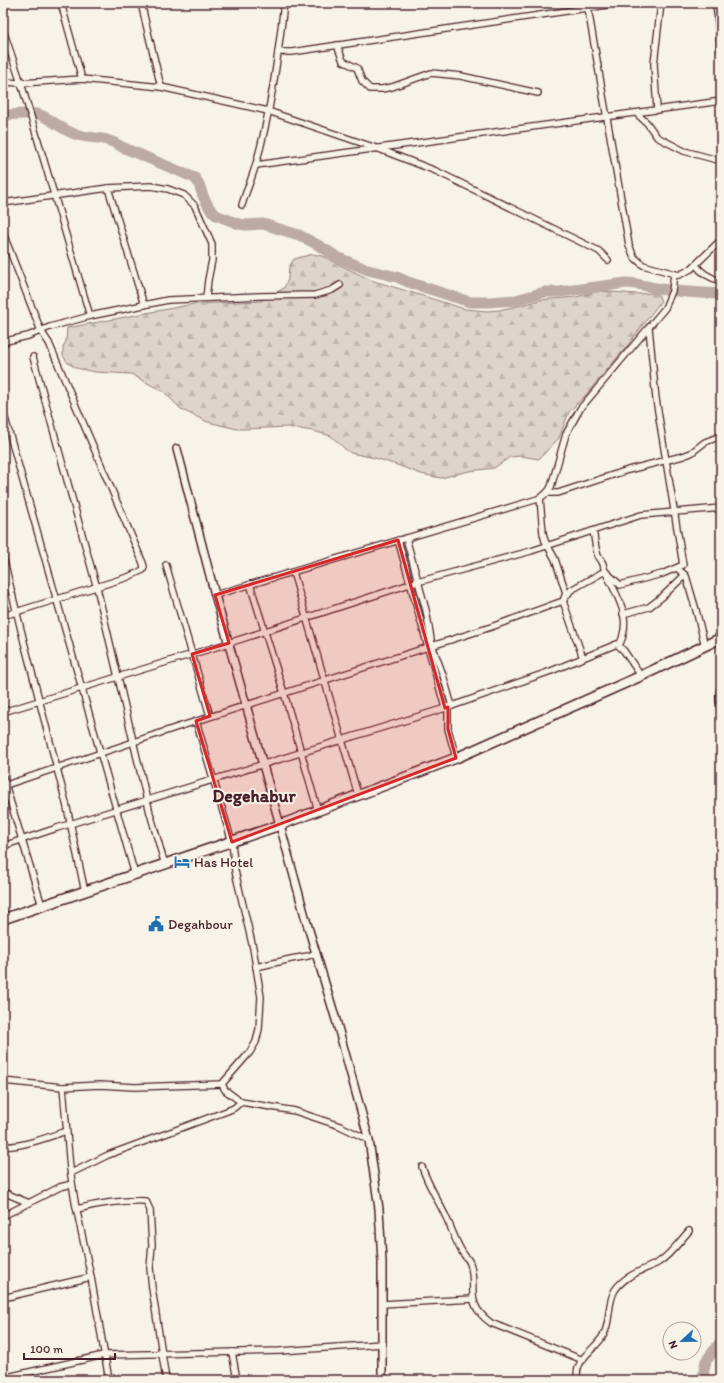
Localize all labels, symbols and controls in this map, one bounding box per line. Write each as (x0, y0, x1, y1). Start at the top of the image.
district label: Degehabur (212, 785, 297, 807)
hotel icon: Has Hotel (173, 853, 191, 871)
place label: Has Hotel (194, 854, 253, 871)
public building icon: Degahbour (147, 915, 165, 933)
place label: Degahbour (168, 916, 233, 933)
north arrow (662, 1321, 702, 1361)
scale bar (24, 1335, 115, 1361)
text: N (666, 1339, 681, 1350)
text: 100 m (30, 1342, 63, 1356)

